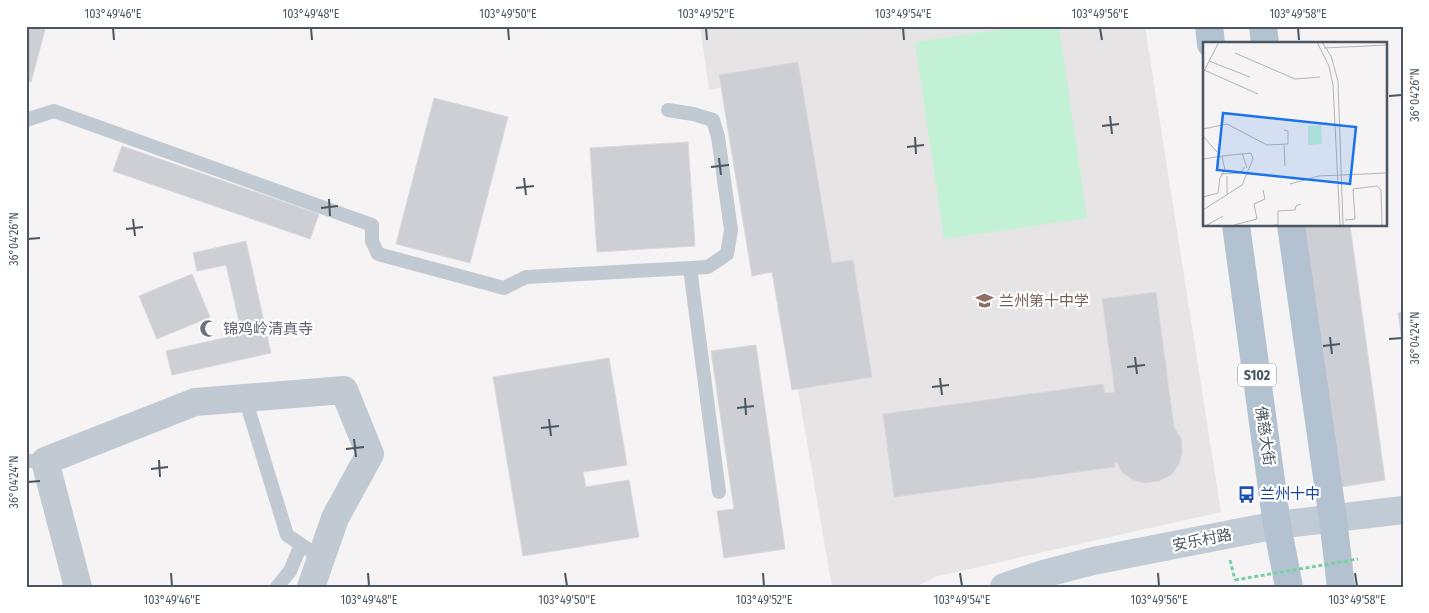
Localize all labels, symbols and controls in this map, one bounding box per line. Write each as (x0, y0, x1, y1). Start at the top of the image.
text: 103°49'46"E (85, 7, 142, 21)
text: 103°49'48"E (282, 7, 340, 21)
text: 103°49'50"E (479, 7, 537, 21)
text: 103°49'52"E (678, 7, 735, 21)
text: 103°49'54"E (875, 7, 932, 21)
text: 103°49'56"E (1071, 7, 1129, 21)
text: 103°49'58"E (1269, 7, 1327, 21)
inset map (1203, 42, 1386, 226)
text: 36°04'26"N (1408, 68, 1422, 122)
text: 36°04'26"N (7, 212, 21, 266)
school or university icon: 兰州第十中学 (975, 291, 995, 311)
place label: 兰州第十中学 (999, 292, 1089, 310)
text: 36°04'24"N (1408, 312, 1422, 364)
mosque icon: 锦鸡岭清真寺 (199, 319, 219, 339)
place label: 锦鸡岭清真寺 (223, 320, 313, 338)
road number: S102 (1238, 364, 1276, 386)
street label: 佛慈大街 (1252, 405, 1278, 467)
text: 36°04'24"N (7, 456, 21, 508)
bus stop icon: 兰州十中 (1236, 484, 1256, 504)
place label: 兰州十中 (1260, 485, 1320, 503)
street label: 安乐村路 (1171, 525, 1233, 555)
text: 103°49'46"E (144, 593, 201, 607)
text: 103°49'48"E (340, 593, 398, 607)
text: 103°49'50"E (538, 593, 596, 607)
text: 103°49'52"E (736, 593, 793, 607)
text: 103°49'54"E (934, 593, 991, 607)
text: 103°49'56"E (1130, 593, 1188, 607)
text: 103°49'58"E (1328, 593, 1386, 607)

